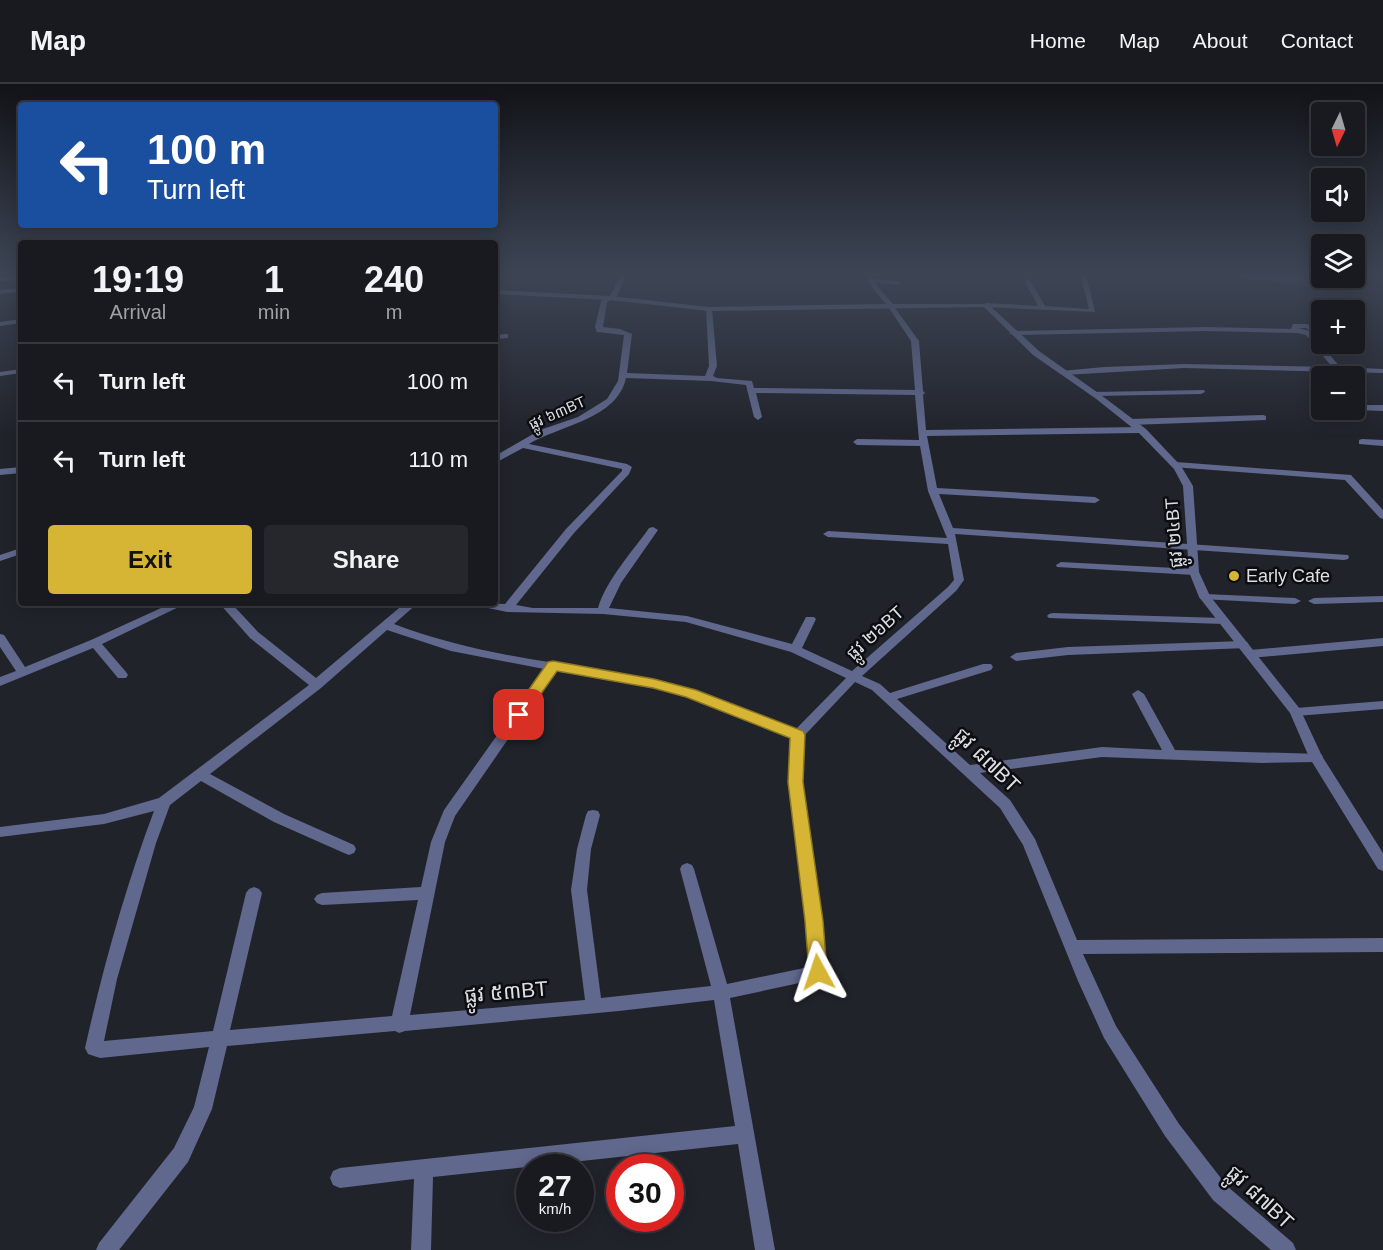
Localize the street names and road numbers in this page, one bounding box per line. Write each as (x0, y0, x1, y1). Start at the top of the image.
street label: ផ្លូវ ៦៣BT (526, 393, 590, 438)
street label: ផ្លូវ ២៤BT (1162, 497, 1193, 569)
street label: ផ្លូវ ២៦BT (842, 602, 912, 669)
street label: ផ្លូវ ៨៧BT (944, 723, 1025, 803)
street label: ផ្លូវ ៥៣BT (463, 976, 550, 1015)
street label: ផ្លូវ ៨៧BT (1217, 1160, 1299, 1239)

